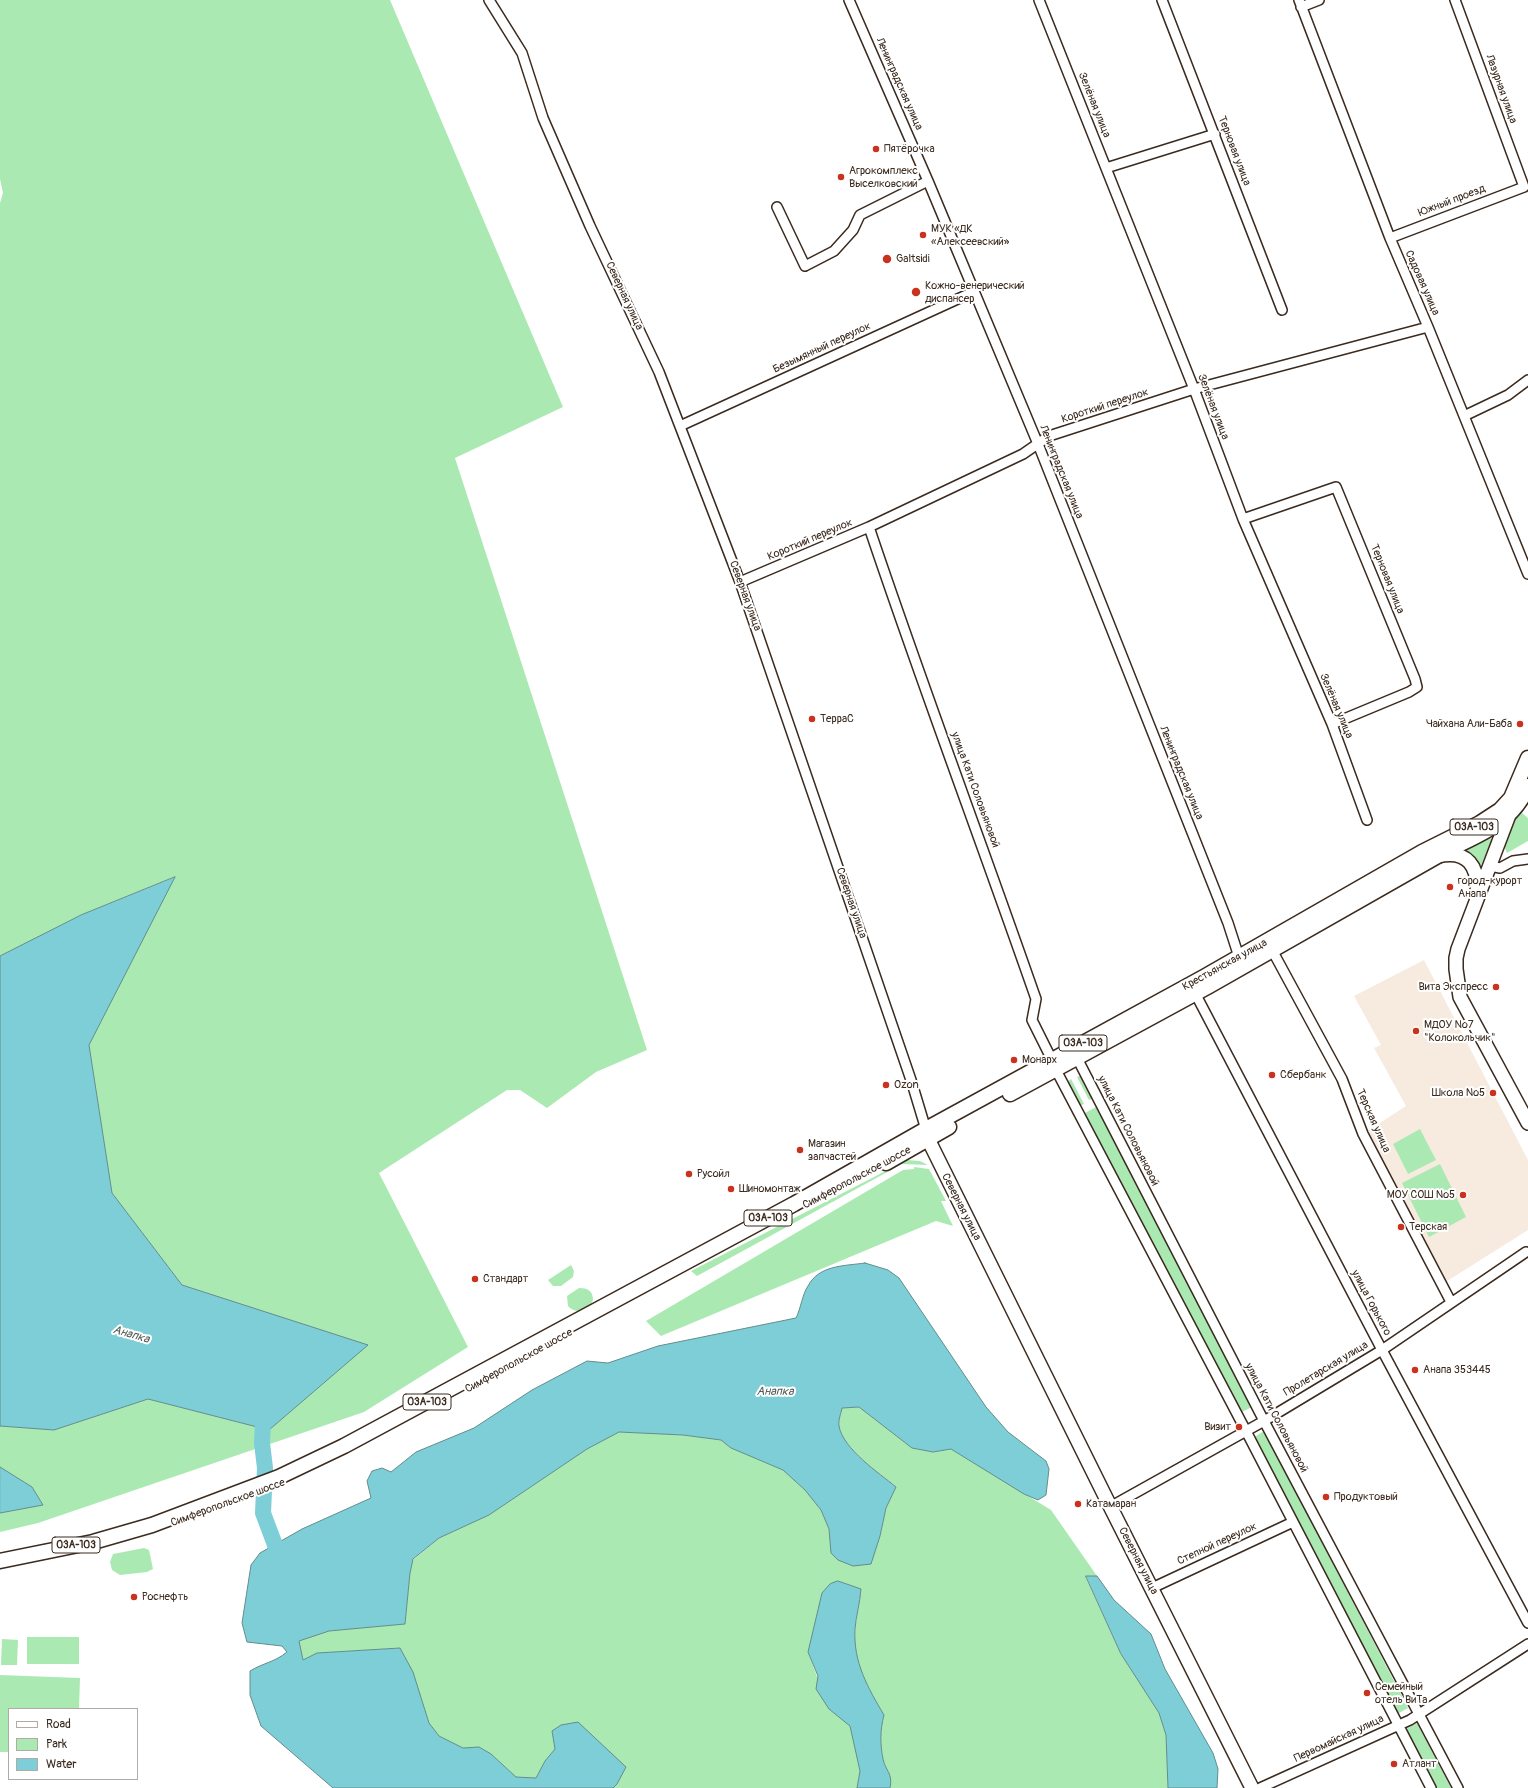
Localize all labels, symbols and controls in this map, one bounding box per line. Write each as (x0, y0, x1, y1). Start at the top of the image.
street label: Ленинградская улица (873, 36, 925, 132)
street label: Лазурная улица (1482, 53, 1520, 125)
street label: Зелёная улица (1075, 70, 1113, 140)
street label: Терновая улица (1215, 114, 1253, 188)
place label: Пятёрочка (884, 142, 935, 156)
marker: Пятёрочка (871, 144, 881, 154)
place label: Агрокомплекс Выселковский (849, 164, 918, 190)
marker: Агрокомплекс Выселковский (836, 172, 846, 182)
street label: Южный проезд (1417, 182, 1487, 220)
place label: МУК «ДК «Алексеевский» (931, 222, 1009, 248)
marker: МУК «ДК «Алексеевский» (918, 230, 928, 240)
street label: Садовая улица (1402, 248, 1442, 318)
place label: Galtsidi (896, 252, 930, 266)
marker: Galtsidi (881, 253, 893, 265)
street label: Северная улица (602, 260, 646, 332)
place label: Кожно-венерический диспансер (925, 279, 1025, 305)
marker: Кожно-венерический диспансер (910, 286, 922, 298)
street label: Безымянный переулок (771, 320, 873, 376)
street label: Зелёная улица (1194, 372, 1232, 442)
street label: Короткий переулок (1060, 386, 1150, 426)
street label: Ленинградская улица (1036, 423, 1086, 521)
street label: Короткий переулок (766, 516, 854, 564)
street label: Терновая улица (1367, 542, 1407, 616)
street label: Северная улица (726, 559, 764, 633)
street label: Зелёная улица (1316, 672, 1356, 740)
place label: ТерраС (820, 712, 854, 726)
marker: ТерраС (807, 714, 817, 724)
place label: Чайхана Али-Баба (1426, 717, 1512, 731)
marker: Чайхана Али-Баба (1515, 719, 1525, 729)
street label: Ленинградская улица (1156, 724, 1206, 822)
street label: улица Кати Соловьяновой (948, 730, 1002, 850)
road number: 03А-103 (1450, 819, 1498, 835)
street label: Северная улица (833, 866, 869, 940)
place label: город-курорт Анапа (1458, 874, 1522, 900)
marker: город-курорт Анапа (1445, 882, 1455, 892)
street label: Крестьянская улица (1180, 936, 1270, 994)
place label: Вита Экспресс (1419, 980, 1488, 994)
marker: Вита Экспресс (1491, 982, 1501, 992)
place label: МДОУ №7 "Колокольчик" (1424, 1018, 1495, 1044)
marker: МДОУ №7 "Колокольчик" (1411, 1026, 1421, 1036)
road number: 03А-103 (1059, 1035, 1107, 1051)
place label: Монарх (1022, 1053, 1057, 1067)
marker: Монарх (1009, 1055, 1019, 1065)
place label: Сбербанк (1280, 1068, 1326, 1082)
marker: Сбербанк (1267, 1070, 1277, 1080)
street label: улица Кати Соловьяновой (1094, 1074, 1162, 1188)
place label: Ozon (894, 1078, 919, 1092)
marker: Ozon (881, 1080, 891, 1090)
place label: Школа №5 (1432, 1086, 1485, 1100)
street label: Терская улица (1353, 1087, 1393, 1155)
marker: Школа №5 (1488, 1088, 1498, 1098)
place label: Магазин запчастей (808, 1137, 856, 1163)
street label: Симферопольское шоссе (801, 1144, 913, 1212)
marker: Магазин запчастей (795, 1145, 805, 1155)
place label: Русойл (697, 1167, 730, 1181)
marker: Русойл (684, 1169, 694, 1179)
street label: Северная улица (938, 1171, 984, 1243)
place label: Шиномонтаж (739, 1182, 801, 1196)
marker: Шиномонтаж (726, 1184, 736, 1194)
place label: МОУ СОШ №5 (1387, 1188, 1455, 1202)
marker: МОУ СОШ №5 (1458, 1190, 1468, 1200)
road number: 03А-103 (744, 1210, 792, 1226)
place label: Терская (1409, 1220, 1447, 1234)
marker: Терская (1396, 1222, 1406, 1232)
street label: улица Горького (1348, 1268, 1394, 1338)
place label: Стандарт (483, 1272, 528, 1286)
marker: Стандарт (470, 1274, 480, 1284)
water label: Анапка (111, 1323, 151, 1347)
street label: Симферопольское шоссе (463, 1326, 575, 1396)
street label: Пролетарская улица (1281, 1339, 1371, 1399)
street label: улица Кати Соловьяновой (1242, 1361, 1310, 1475)
place label: Анапа 353445 (1423, 1363, 1491, 1377)
marker: Анапа 353445 (1410, 1365, 1420, 1375)
water label: Анапка (756, 1385, 794, 1399)
road number: 03А-103 (403, 1394, 451, 1410)
place label: Визит (1204, 1420, 1231, 1434)
marker: Визит (1234, 1422, 1244, 1432)
street label: Симферопольское шоссе (169, 1476, 287, 1530)
place label: Продуктовый (1334, 1490, 1398, 1504)
marker: Продуктовый (1321, 1492, 1331, 1502)
place label: Катамаран (1086, 1497, 1136, 1511)
marker: Катамаран (1073, 1499, 1083, 1509)
street label: Степной переулок (1175, 1520, 1259, 1568)
street label: Северная улица (1115, 1525, 1161, 1597)
road number: 03А-103 (52, 1537, 100, 1553)
place label: Роснефть (142, 1590, 188, 1604)
marker: Роснефть (129, 1592, 139, 1602)
place label: Семейный отель ВиТа (1375, 1680, 1427, 1706)
marker: Семейный отель ВиТа (1362, 1688, 1372, 1698)
legend (8, 1708, 138, 1780)
street label: Первомайская улица (1292, 1712, 1386, 1766)
text: Road (46, 1717, 71, 1732)
text: Park (46, 1737, 67, 1752)
text: Water (46, 1757, 77, 1772)
place label: Атлант (1402, 1757, 1437, 1771)
marker: Атлант (1389, 1759, 1399, 1769)

